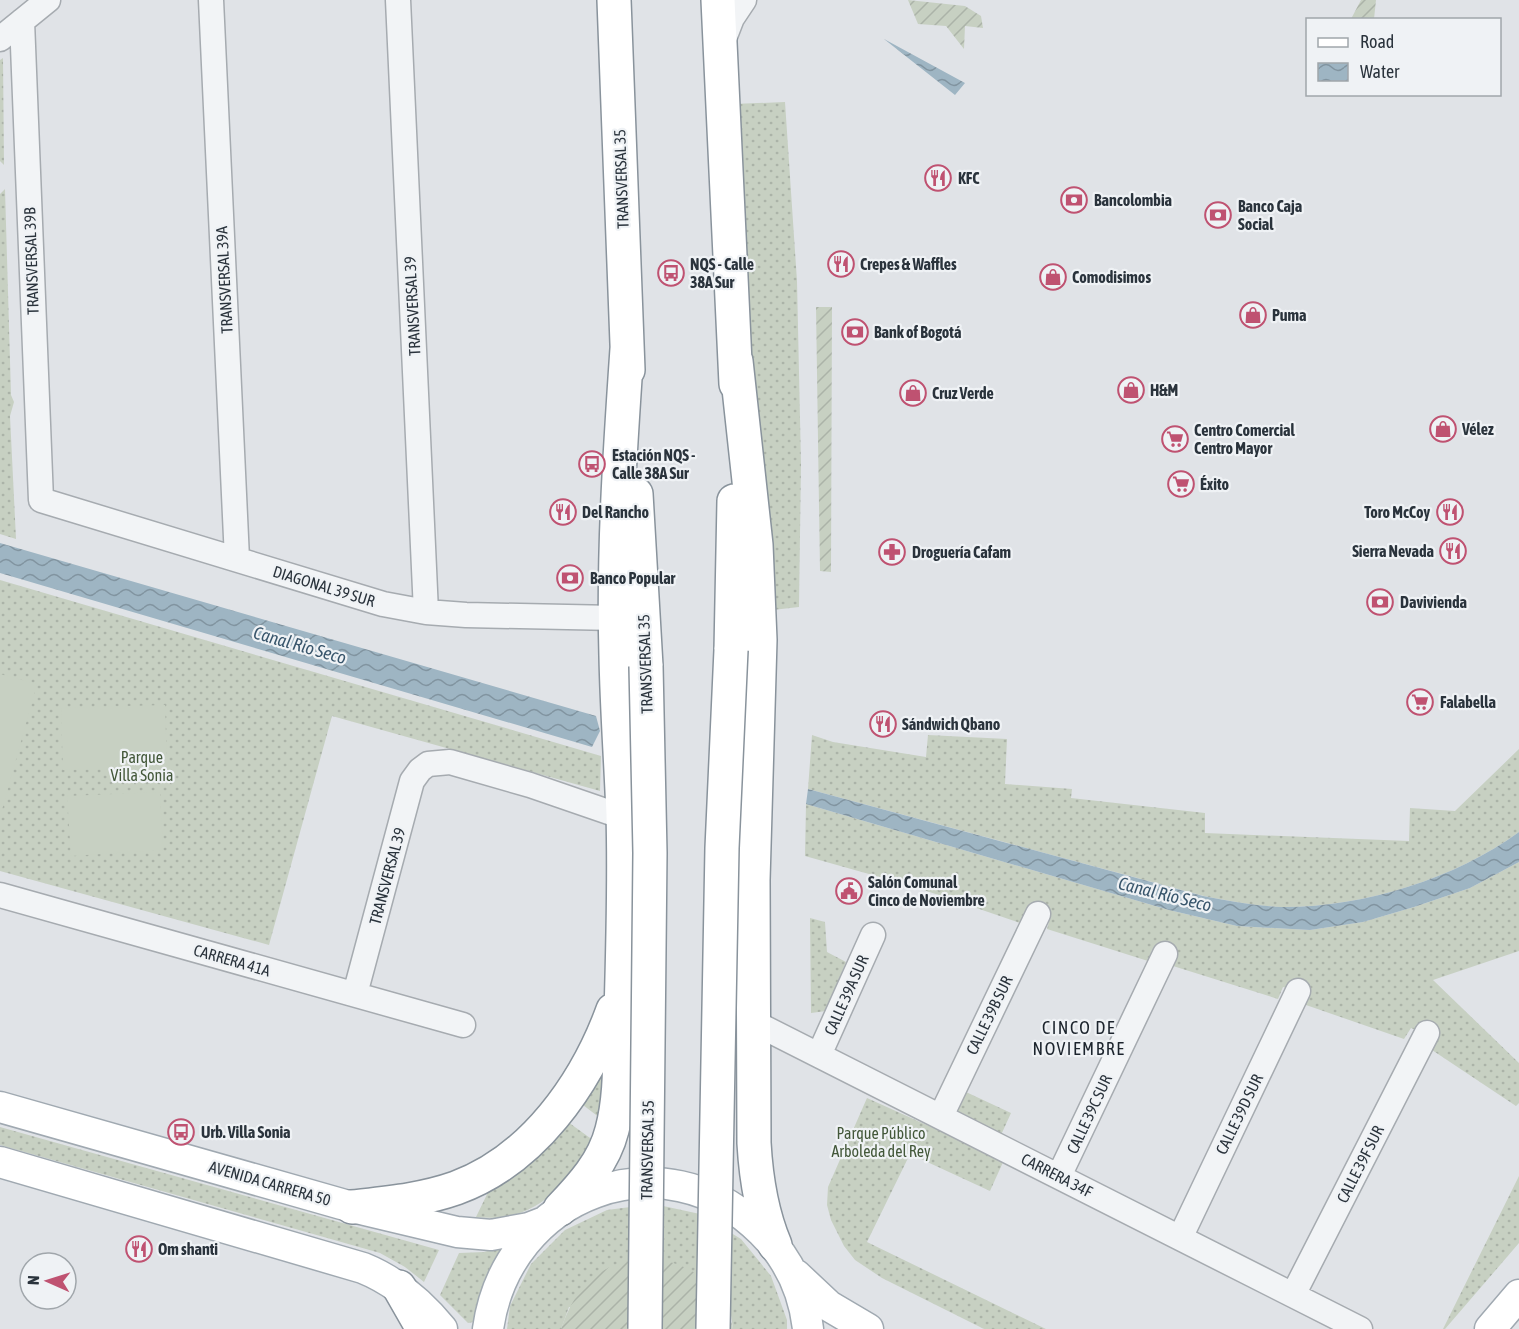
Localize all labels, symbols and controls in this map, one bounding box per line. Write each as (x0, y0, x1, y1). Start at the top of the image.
legend (1306, 18, 1501, 96)
text: Road (1360, 31, 1394, 52)
text: Water (1360, 61, 1400, 82)
street label: TRANSVERSAL 35 (610, 129, 632, 229)
restaurant icon: KFC (923, 163, 953, 193)
place label: KFC (958, 169, 980, 187)
bank icon: Bancolombia (1059, 185, 1089, 215)
place label: Bancolombia (1094, 191, 1172, 209)
place label: Banco Caja Social (1238, 197, 1302, 233)
bank icon: Banco Caja Social (1203, 200, 1233, 230)
street label: TRANSVERSAL 39B (20, 207, 42, 315)
street label: TRANSVERSAL 39A (212, 226, 236, 334)
restaurant icon: Crepes & Waffles (826, 249, 856, 279)
place label: NQS - Calle 38A Sur (690, 255, 754, 291)
place label: Crepes & Waffles (860, 255, 957, 273)
street label: TRANSVERSAL 39 (400, 256, 424, 356)
bus stop icon: NQS - Calle 38A Sur (656, 258, 686, 288)
shop icon: Comodisimos (1038, 262, 1068, 292)
place label: Comodisimos (1072, 268, 1151, 286)
shop icon: Puma (1238, 300, 1268, 330)
place label: Puma (1272, 306, 1307, 324)
bank icon: Bank of Bogotá (840, 317, 870, 347)
place label: Bank of Bogotá (874, 323, 961, 341)
shop icon: H&M (1116, 375, 1146, 405)
shop icon: Cruz Verde (898, 378, 928, 408)
place label: H&M (1150, 381, 1178, 399)
place label: Cruz Verde (932, 384, 994, 402)
shop icon: Vélez (1428, 414, 1458, 444)
place label: Vélez (1461, 420, 1494, 438)
place label: Centro Comercial Centro Mayor (1194, 421, 1296, 457)
supermarket icon: Centro Comercial Centro Mayor (1160, 424, 1190, 454)
place label: Estación NQS - Calle 38A Sur (612, 446, 695, 482)
bus stop icon: Estación NQS - Calle 38A Sur (577, 449, 607, 479)
supermarket icon: Éxito (1166, 469, 1196, 499)
place label: Éxito (1200, 475, 1229, 493)
restaurant icon: Del Rancho (548, 497, 578, 527)
restaurant icon: Toro McCoy (1435, 497, 1465, 527)
place label: Del Rancho (582, 503, 650, 521)
place label: Toro McCoy (1364, 503, 1430, 521)
restaurant icon: Sierra Nevada (1438, 536, 1468, 566)
pharmacy icon: Droguería Cafam (877, 537, 907, 567)
place label: Sierra Nevada (1352, 542, 1434, 560)
place label: Droguería Cafam (912, 543, 1011, 561)
street label: DIAGONAL 39 SUR (271, 562, 377, 610)
bank icon: Banco Popular (555, 563, 585, 593)
place label: Banco Popular (590, 569, 676, 587)
bank icon: Davivienda (1365, 587, 1395, 617)
place label: Davivienda (1400, 593, 1467, 611)
street label: TRANSVERSAL 35 (634, 614, 656, 714)
water label: Canal Río Seco (251, 622, 349, 668)
supermarket icon: Falabella (1405, 687, 1435, 717)
place label: Falabella (1440, 693, 1496, 711)
restaurant icon: Sándwich Qbano (868, 709, 898, 739)
place label: Sándwich Qbano (902, 715, 1001, 733)
park label: Parque Villa Sonia (111, 748, 173, 784)
street label: TRANSVERSAL 39 (365, 826, 409, 926)
water label: Canal Río Seco (1116, 872, 1214, 916)
place label: Salón Comunal Cinco de Noviembre (868, 873, 985, 909)
public building icon: Salón Comunal Cinco de Noviembre (834, 876, 864, 906)
street label: CARRERA 41A (192, 940, 272, 980)
street label: CALLE 39A SUR (820, 952, 872, 1038)
street label: CALLE 39B SUR (962, 973, 1016, 1057)
district label: CINCO DE NOVIEMBRE (1033, 1017, 1125, 1059)
street label: CALLE 39D SUR (1212, 1071, 1266, 1157)
street label: CALLE 39C SUR (1063, 1072, 1115, 1156)
street label: TRANSVERSAL 35 (637, 1100, 657, 1200)
bus stop icon: Urb. Villa Sonia (166, 1117, 196, 1147)
street label: CALLE 39F SUR (1333, 1122, 1387, 1206)
place label: Urb. Villa Sonia (201, 1123, 291, 1141)
park label: Parque Público Arboleda del Rey (831, 1124, 931, 1161)
street label: CARRERA 34F (1018, 1149, 1096, 1201)
street label: AVENIDA CARRERA 50 (207, 1157, 333, 1209)
restaurant icon: Om shanti (124, 1234, 154, 1264)
place label: Om shanti (158, 1240, 218, 1258)
north arrow (18, 1251, 78, 1311)
text: N (24, 1275, 42, 1285)

